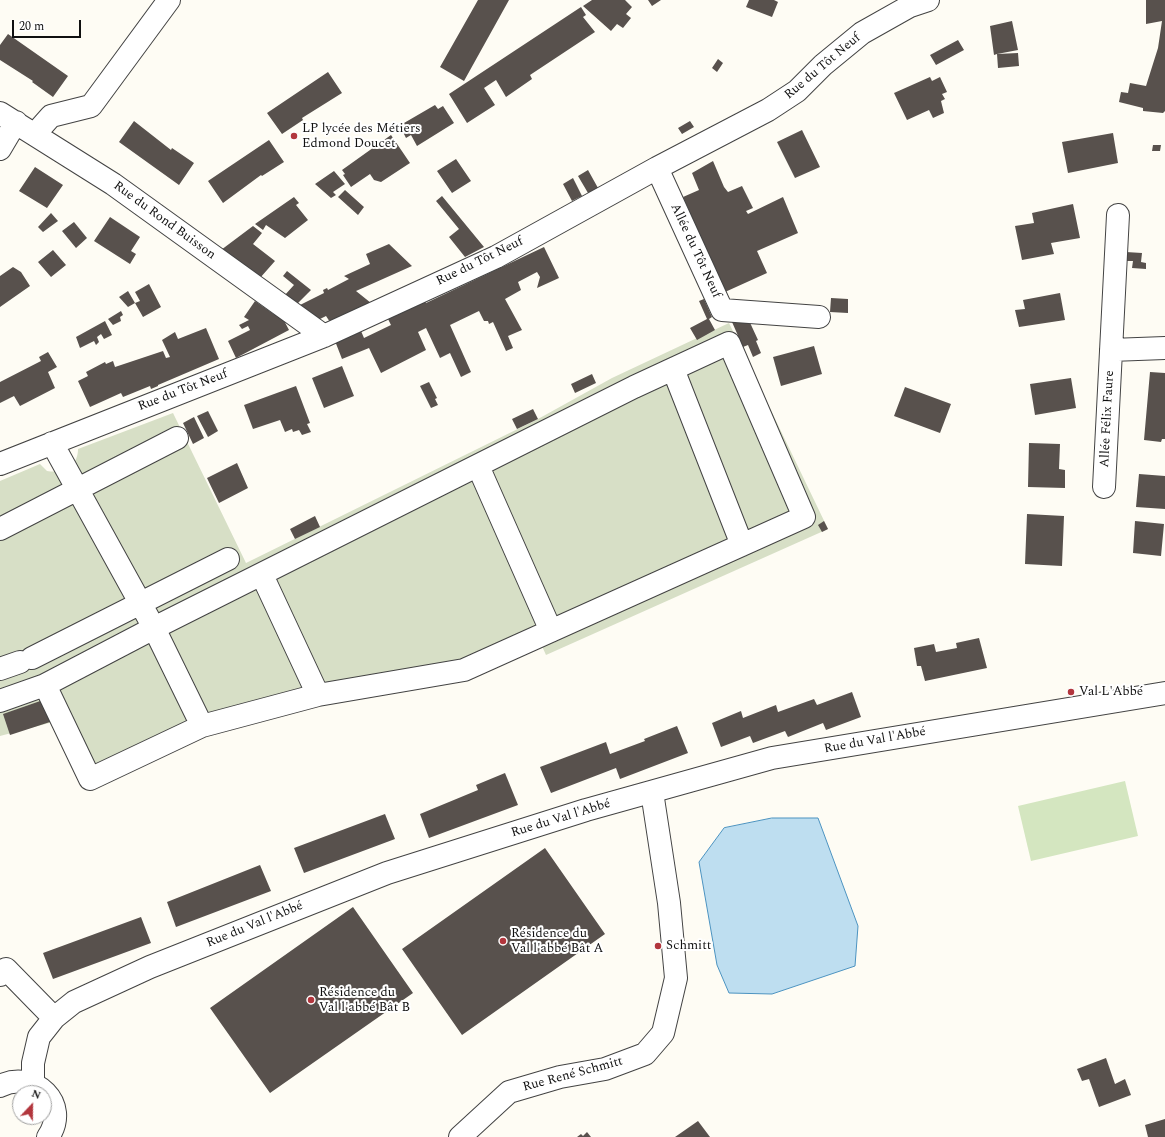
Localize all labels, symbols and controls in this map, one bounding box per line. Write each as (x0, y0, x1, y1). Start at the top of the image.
scale bar (14, 12, 83, 38)
text: 20 m (19, 17, 44, 36)
street label: Rue du Tôt Neuf (782, 31, 864, 103)
place label: LP lycée des Métiers Edmond Doucet (302, 121, 421, 152)
marker: LP lycée des Métiers Edmond Doucet (289, 131, 299, 141)
street label: Rue du Rond Buisson (110, 179, 218, 263)
street label: Allée du Tôt Neuf (666, 201, 724, 301)
street label: Rue du Tôt Neuf (434, 234, 526, 290)
street label: Rue du Tôt Neuf (136, 367, 230, 415)
street label: Allée Félix Faure (1098, 370, 1118, 468)
place label: Val L'Abbé (1079, 684, 1143, 700)
marker: Val L'Abbé (1066, 687, 1076, 697)
street label: Rue du Val l'Abbé (823, 724, 927, 758)
street label: Rue du Val l'Abbé (509, 796, 613, 842)
street label: Rue du Val l'Abbé (204, 898, 306, 952)
place label: Résidence du Val l'abbé Bât A (511, 926, 603, 957)
marker: Résidence du Val l'abbé Bât A (498, 936, 508, 946)
place label: Schmitt (666, 938, 711, 954)
marker: Schmitt (653, 941, 663, 951)
place label: Résidence du Val l'abbé Bât B (319, 985, 410, 1016)
marker: Résidence du Val l'abbé Bât B (306, 995, 316, 1005)
street label: Rue René Schmitt (521, 1054, 625, 1096)
north arrow (12, 1085, 52, 1125)
text: N (29, 1085, 44, 1104)

